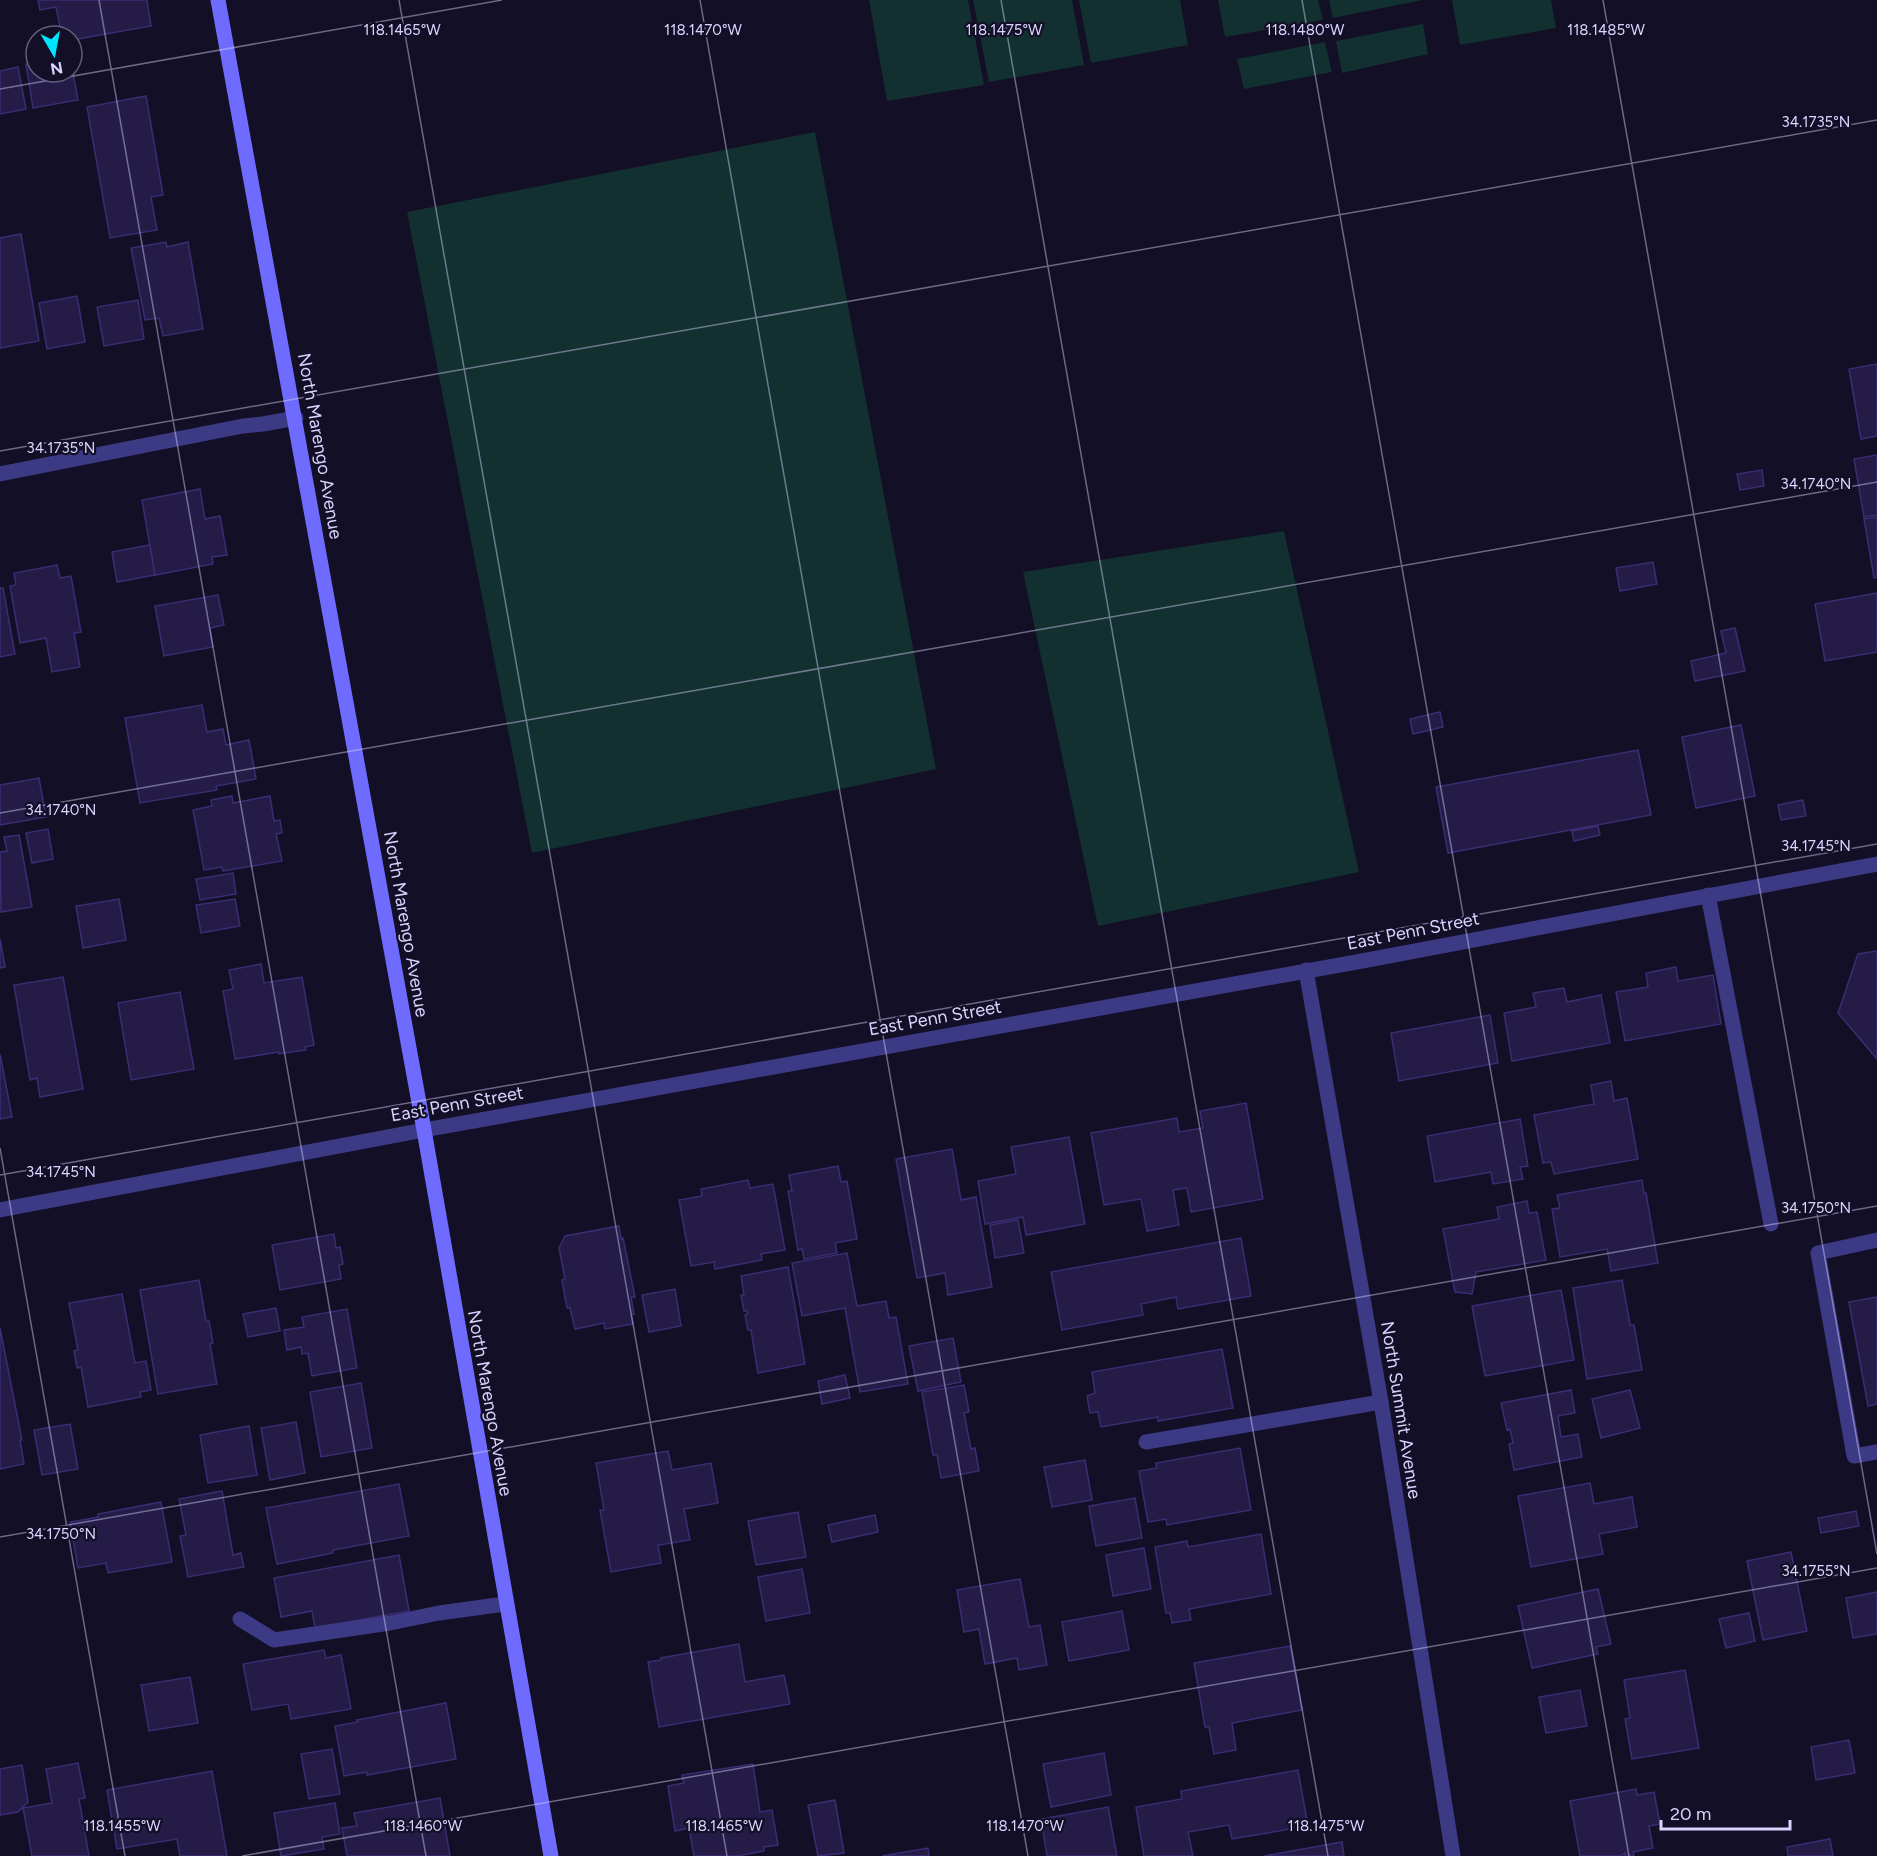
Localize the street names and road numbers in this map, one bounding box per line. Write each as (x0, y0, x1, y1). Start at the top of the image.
street label: North Marengo Avenue (293, 351, 347, 541)
street label: North Marengo Avenue (379, 829, 433, 1019)
street label: East Penn Street (1345, 907, 1481, 955)
street label: East Penn Street (867, 995, 1003, 1041)
street label: East Penn Street (389, 1081, 525, 1127)
street label: North Marengo Avenue (463, 1308, 517, 1498)
street label: North Summit Avenue (1376, 1319, 1426, 1501)

